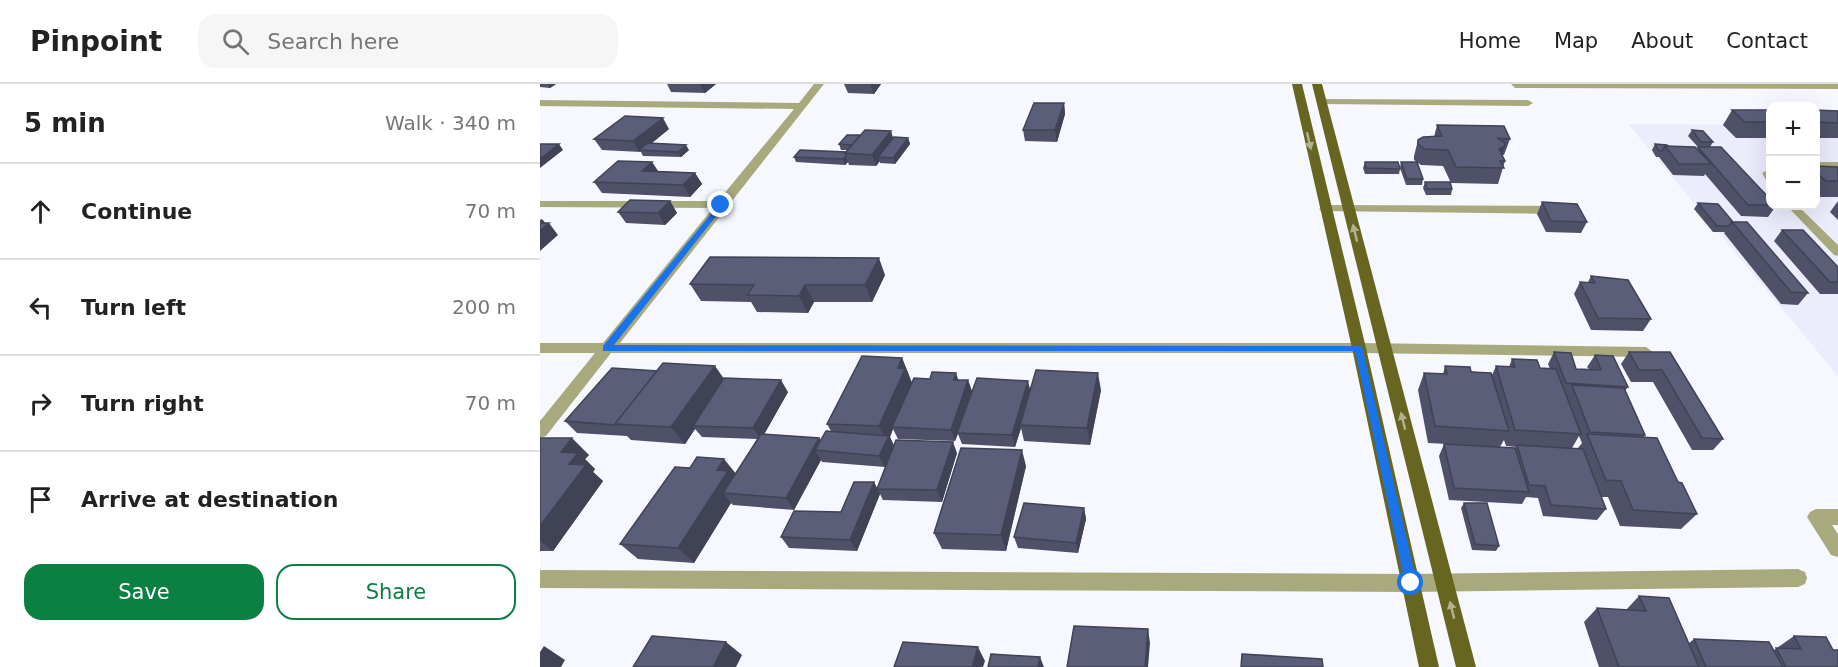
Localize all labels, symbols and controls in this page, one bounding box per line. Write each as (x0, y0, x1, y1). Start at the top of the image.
search box (198, 14, 618, 68)
text: Pinpoint (30, 25, 162, 58)
icon: search (219, 25, 252, 58)
text: Search here (267, 29, 399, 54)
text: Home (1459, 29, 1521, 53)
text: Map (1554, 29, 1598, 53)
text: About (1631, 29, 1693, 53)
text: Contact (1726, 29, 1808, 53)
map controls (1766, 102, 1820, 210)
button: + (1766, 102, 1820, 156)
text: 5 min (24, 108, 106, 138)
text: Walk · 340 m (385, 111, 516, 135)
one-way arrow (1305, 132, 1315, 150)
button: − (1766, 156, 1820, 210)
route end (707, 191, 733, 217)
icon: ahead (24, 195, 57, 228)
text: Continue (81, 199, 192, 224)
text: 70 m (465, 199, 516, 223)
one-way arrow (1350, 223, 1359, 241)
icon: left (24, 291, 57, 324)
text: Turn left (81, 295, 186, 320)
text: 200 m (452, 295, 516, 319)
icon: right (24, 387, 57, 420)
text: Turn right (81, 391, 204, 416)
text: 70 m (465, 391, 516, 415)
one-way arrow (1398, 412, 1408, 431)
icon: arrive (24, 483, 57, 516)
text: Arrive at destination (81, 487, 338, 512)
button: Save (24, 564, 264, 620)
button: Share (276, 564, 516, 620)
route start (1397, 569, 1423, 595)
one-way arrow (1446, 601, 1456, 619)

